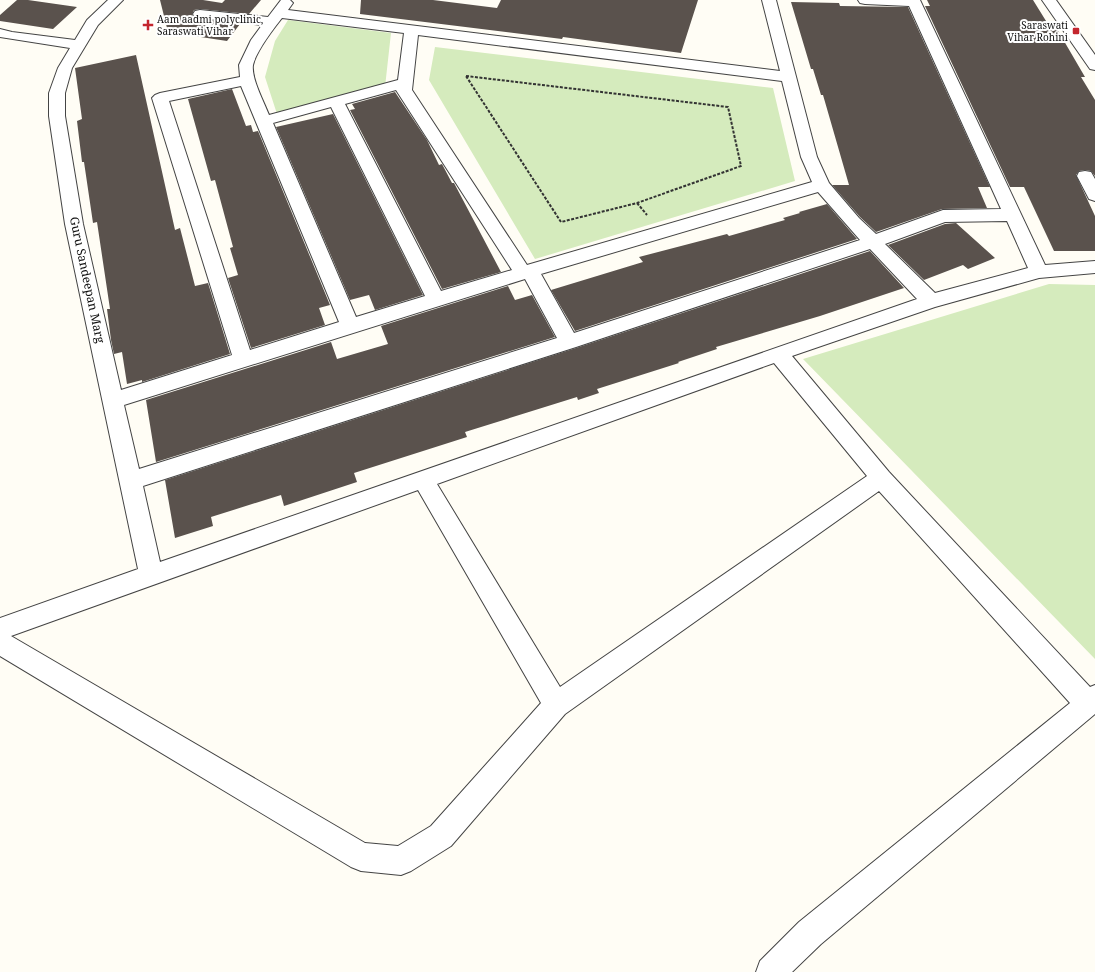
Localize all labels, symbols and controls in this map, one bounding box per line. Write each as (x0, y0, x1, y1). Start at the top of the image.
place label: Aam aadmi polyclinic, Saraswati Vihar (157, 12, 263, 38)
place label: Saraswati Vihar Rohini (1007, 18, 1069, 44)
marker: Aam aadmi polyclinic, Saraswati Vihar (142, 19, 154, 31)
marker: Saraswati Vihar Rohini (1071, 26, 1081, 36)
street label: Guru Sandeepan Marg (66, 215, 109, 345)

